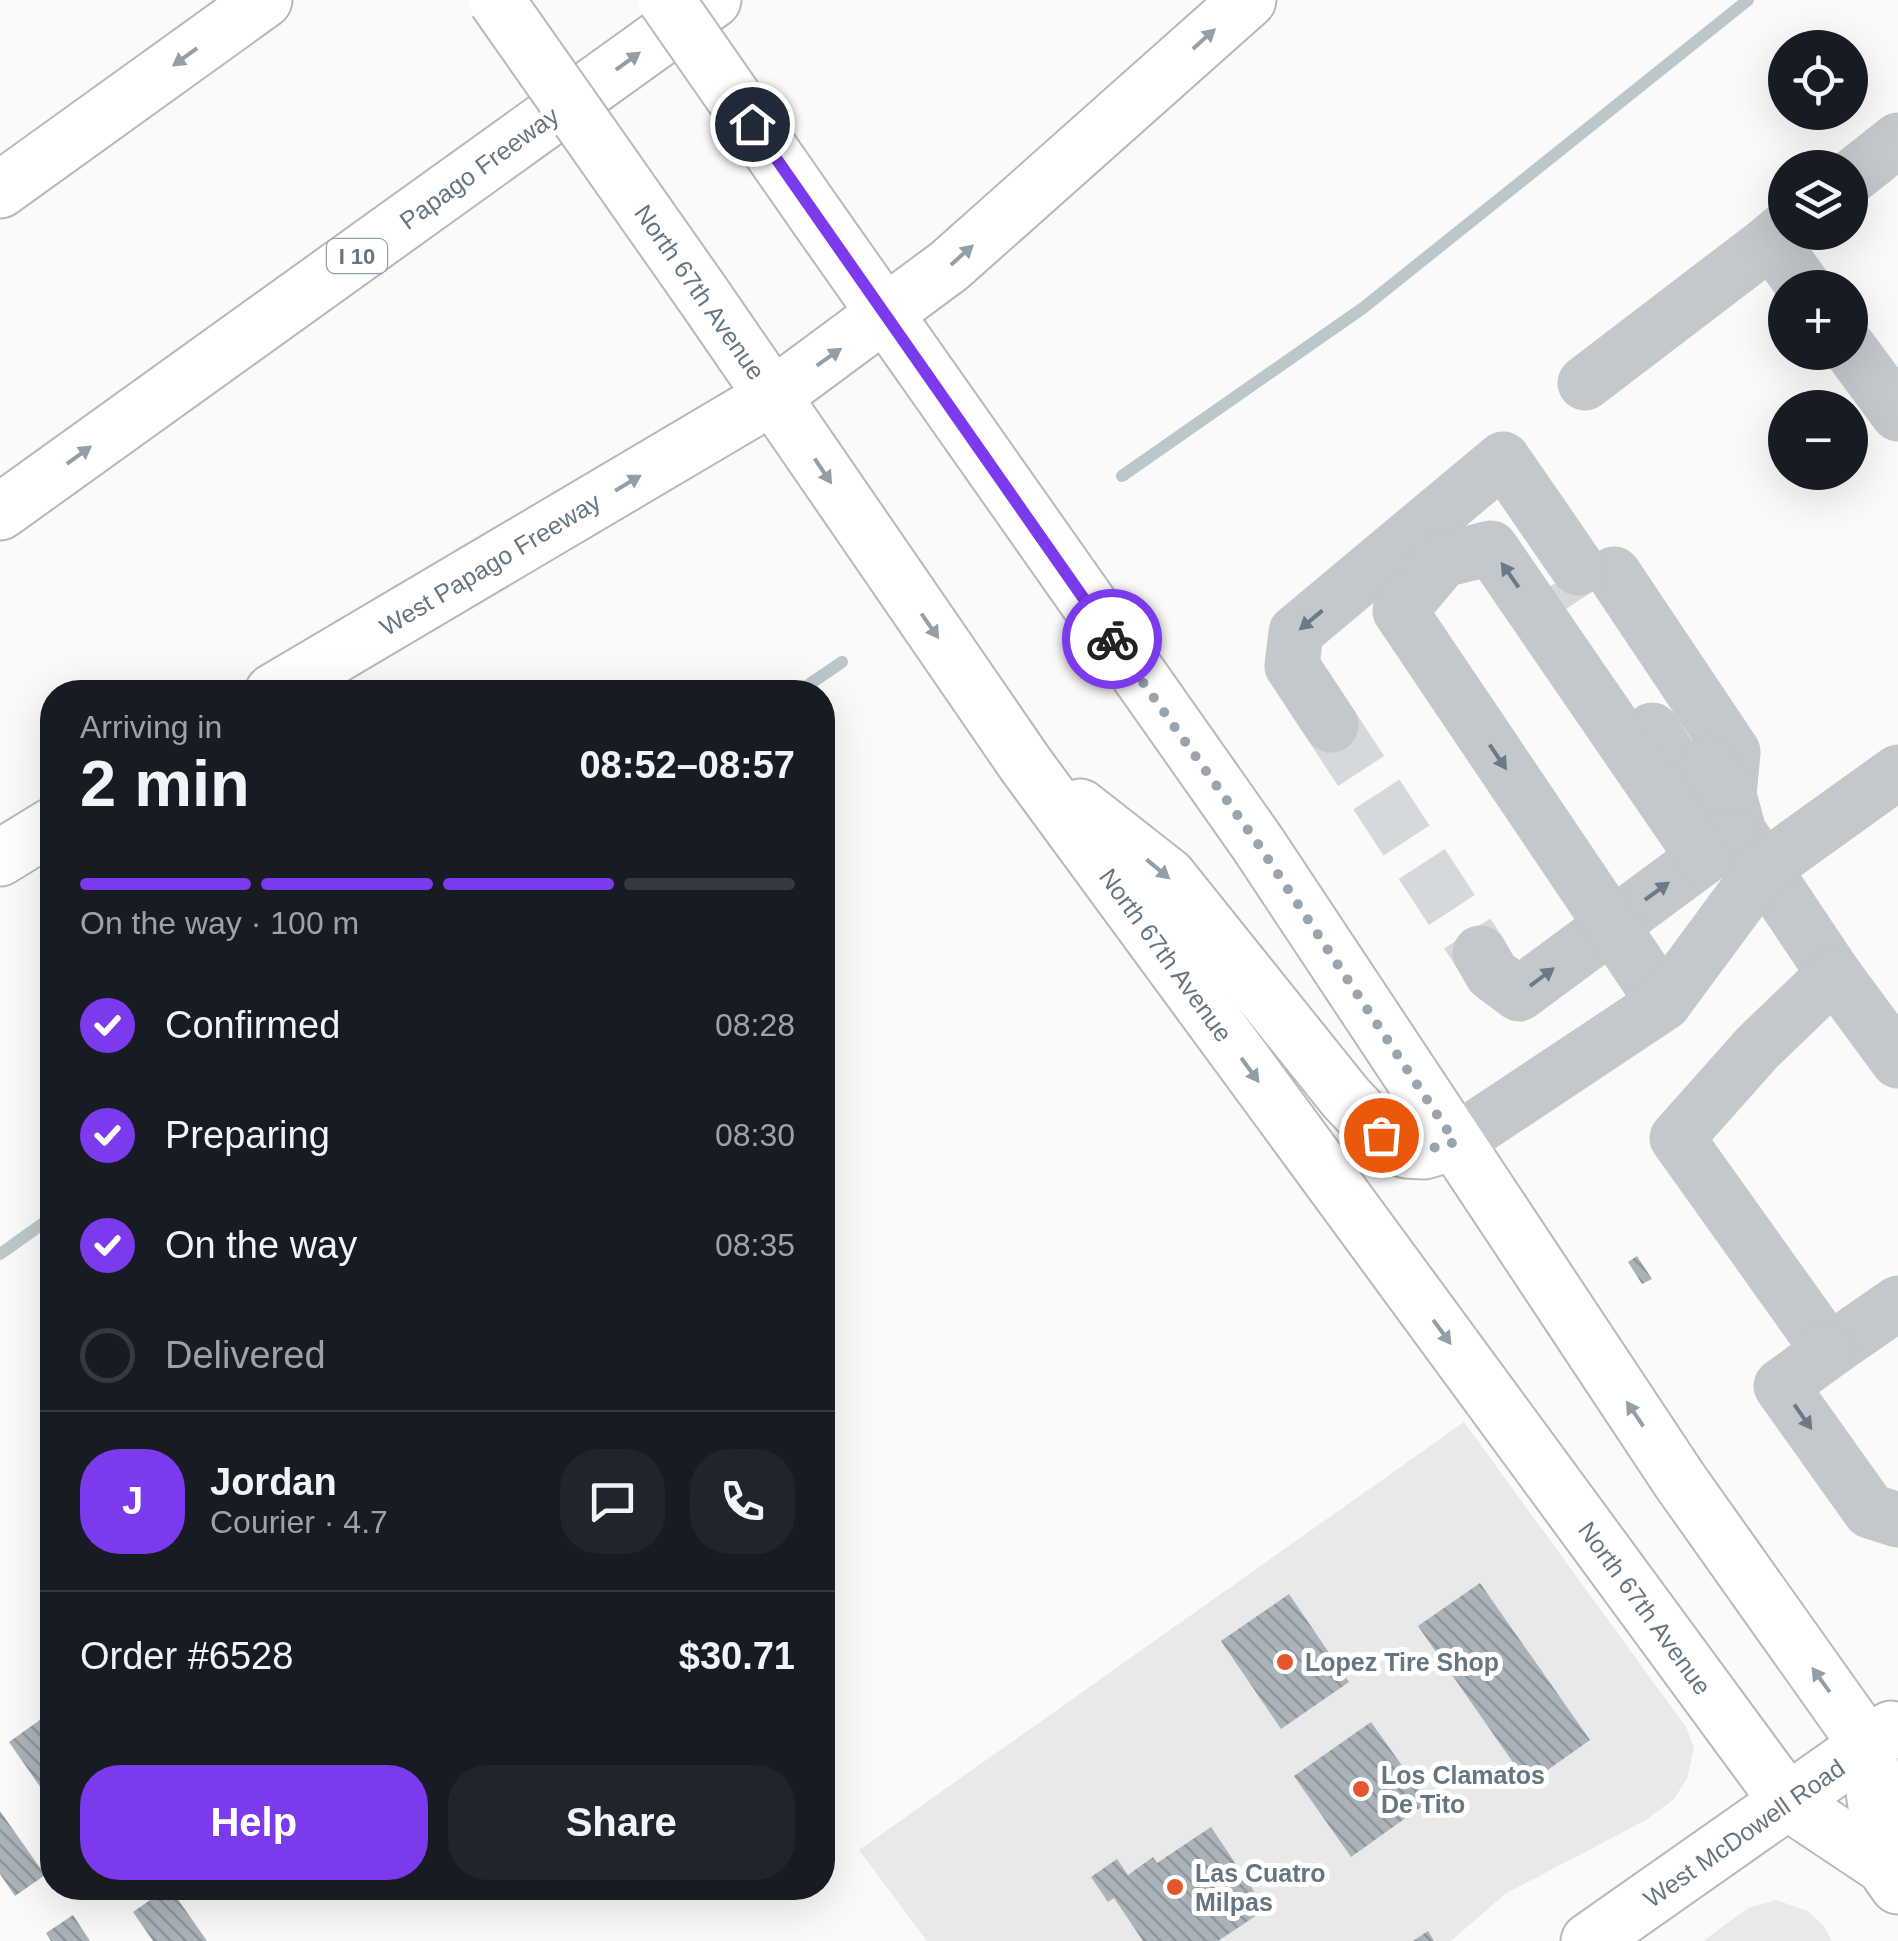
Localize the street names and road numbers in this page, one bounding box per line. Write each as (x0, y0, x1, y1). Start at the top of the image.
street label: Papago Freeway (394, 101, 564, 235)
street label: North 67th Avenue (629, 199, 771, 385)
road number: I 10 (327, 239, 387, 273)
street label: West Papago Freeway (375, 487, 606, 641)
street label: North 67th Avenue (1094, 863, 1238, 1047)
street label: North 67th Avenue (1573, 1516, 1717, 1700)
street label: West McDowell Road (1638, 1753, 1850, 1913)

